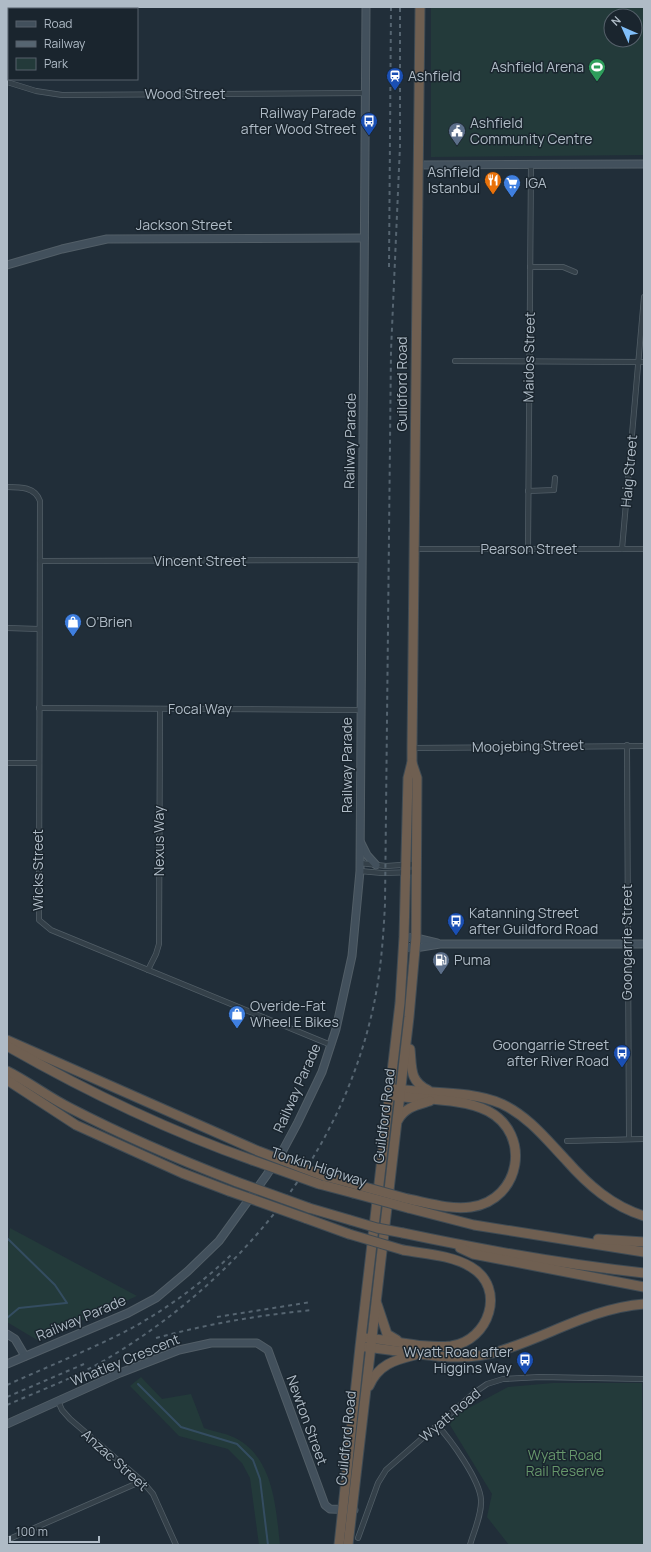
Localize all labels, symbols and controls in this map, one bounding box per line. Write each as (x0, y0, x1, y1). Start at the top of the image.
legend (8, 8, 138, 80)
north arrow (603, 8, 643, 48)
text: N (607, 12, 624, 29)
text: Road (44, 15, 72, 32)
text: Railway (44, 35, 86, 52)
text: Park (44, 55, 69, 72)
place label: Ashfield Arena (491, 57, 584, 76)
sports icon: Ashfield Arena (587, 57, 607, 82)
station icon: Ashfield (385, 66, 405, 91)
place label: Ashfield (408, 66, 461, 85)
street label: Wood Street (144, 84, 226, 103)
place label: Railway Parade after Wood Street (241, 103, 356, 138)
bus stop icon: Railway Parade after Wood Street (359, 111, 379, 136)
place label: Ashfield Community Centre (470, 113, 593, 148)
public building icon: Ashfield Community Centre (447, 121, 467, 146)
place label: Ashfield Istanbul (427, 162, 480, 197)
restaurant icon: Ashfield Istanbul (483, 170, 503, 195)
supermarket icon: IGA (502, 173, 522, 198)
place label: IGA (525, 173, 547, 192)
street label: Jackson Street (136, 215, 233, 234)
street label: Maidos Street (518, 311, 539, 402)
street label: Guildford Road (392, 336, 411, 432)
street label: Railway Parade (339, 393, 360, 489)
street label: Haig Street (616, 433, 641, 508)
street label: Pearson Street (481, 539, 578, 558)
street label: Vincent Street (153, 551, 247, 570)
shop icon: O’Brien (63, 612, 83, 637)
place label: O’Brien (86, 612, 132, 631)
street label: Focal Way (168, 699, 233, 718)
street label: Railway Parade (337, 717, 356, 813)
street label: Moojebing Street (472, 735, 585, 756)
street label: Nexus Way (149, 805, 168, 876)
street label: Wicks Street (28, 829, 47, 911)
street label: Goongarrie Street (617, 883, 636, 1000)
place label: Katanning Street after Guildford Road (469, 903, 598, 938)
bus stop icon: Katanning Street after Guildford Road (446, 911, 466, 936)
fuel station icon: Puma (431, 950, 451, 975)
place label: Puma (454, 950, 490, 969)
place label: Overide-Fat Wheel E Bikes (250, 996, 339, 1031)
shop icon: Overide-Fat Wheel E Bikes (227, 1004, 247, 1029)
place label: Goongarrie Street after River Road (493, 1035, 609, 1070)
street label: Railway Parade (268, 1040, 325, 1135)
bus stop icon: Goongarrie Street after River Road (612, 1043, 632, 1068)
street label: Guildford Road (368, 1068, 399, 1164)
street label: Tonkin Highway (269, 1142, 370, 1191)
street label: Railway Parade (33, 1290, 129, 1345)
street label: Whatley Crescent (67, 1329, 183, 1390)
place label: Wyatt Road after Higgins Way (404, 1342, 513, 1377)
bus stop icon: Wyatt Road after Higgins Way (515, 1350, 535, 1375)
street label: Newton Street (282, 1372, 333, 1468)
street label: Wyatt Road (415, 1383, 484, 1446)
street label: Guildford Road (331, 1390, 360, 1486)
street label: Anzac Street (78, 1425, 153, 1495)
park label: Wyatt Road Rail Reserve (526, 1445, 604, 1480)
scale bar (10, 1518, 99, 1544)
text: 100 m (16, 1523, 48, 1540)

